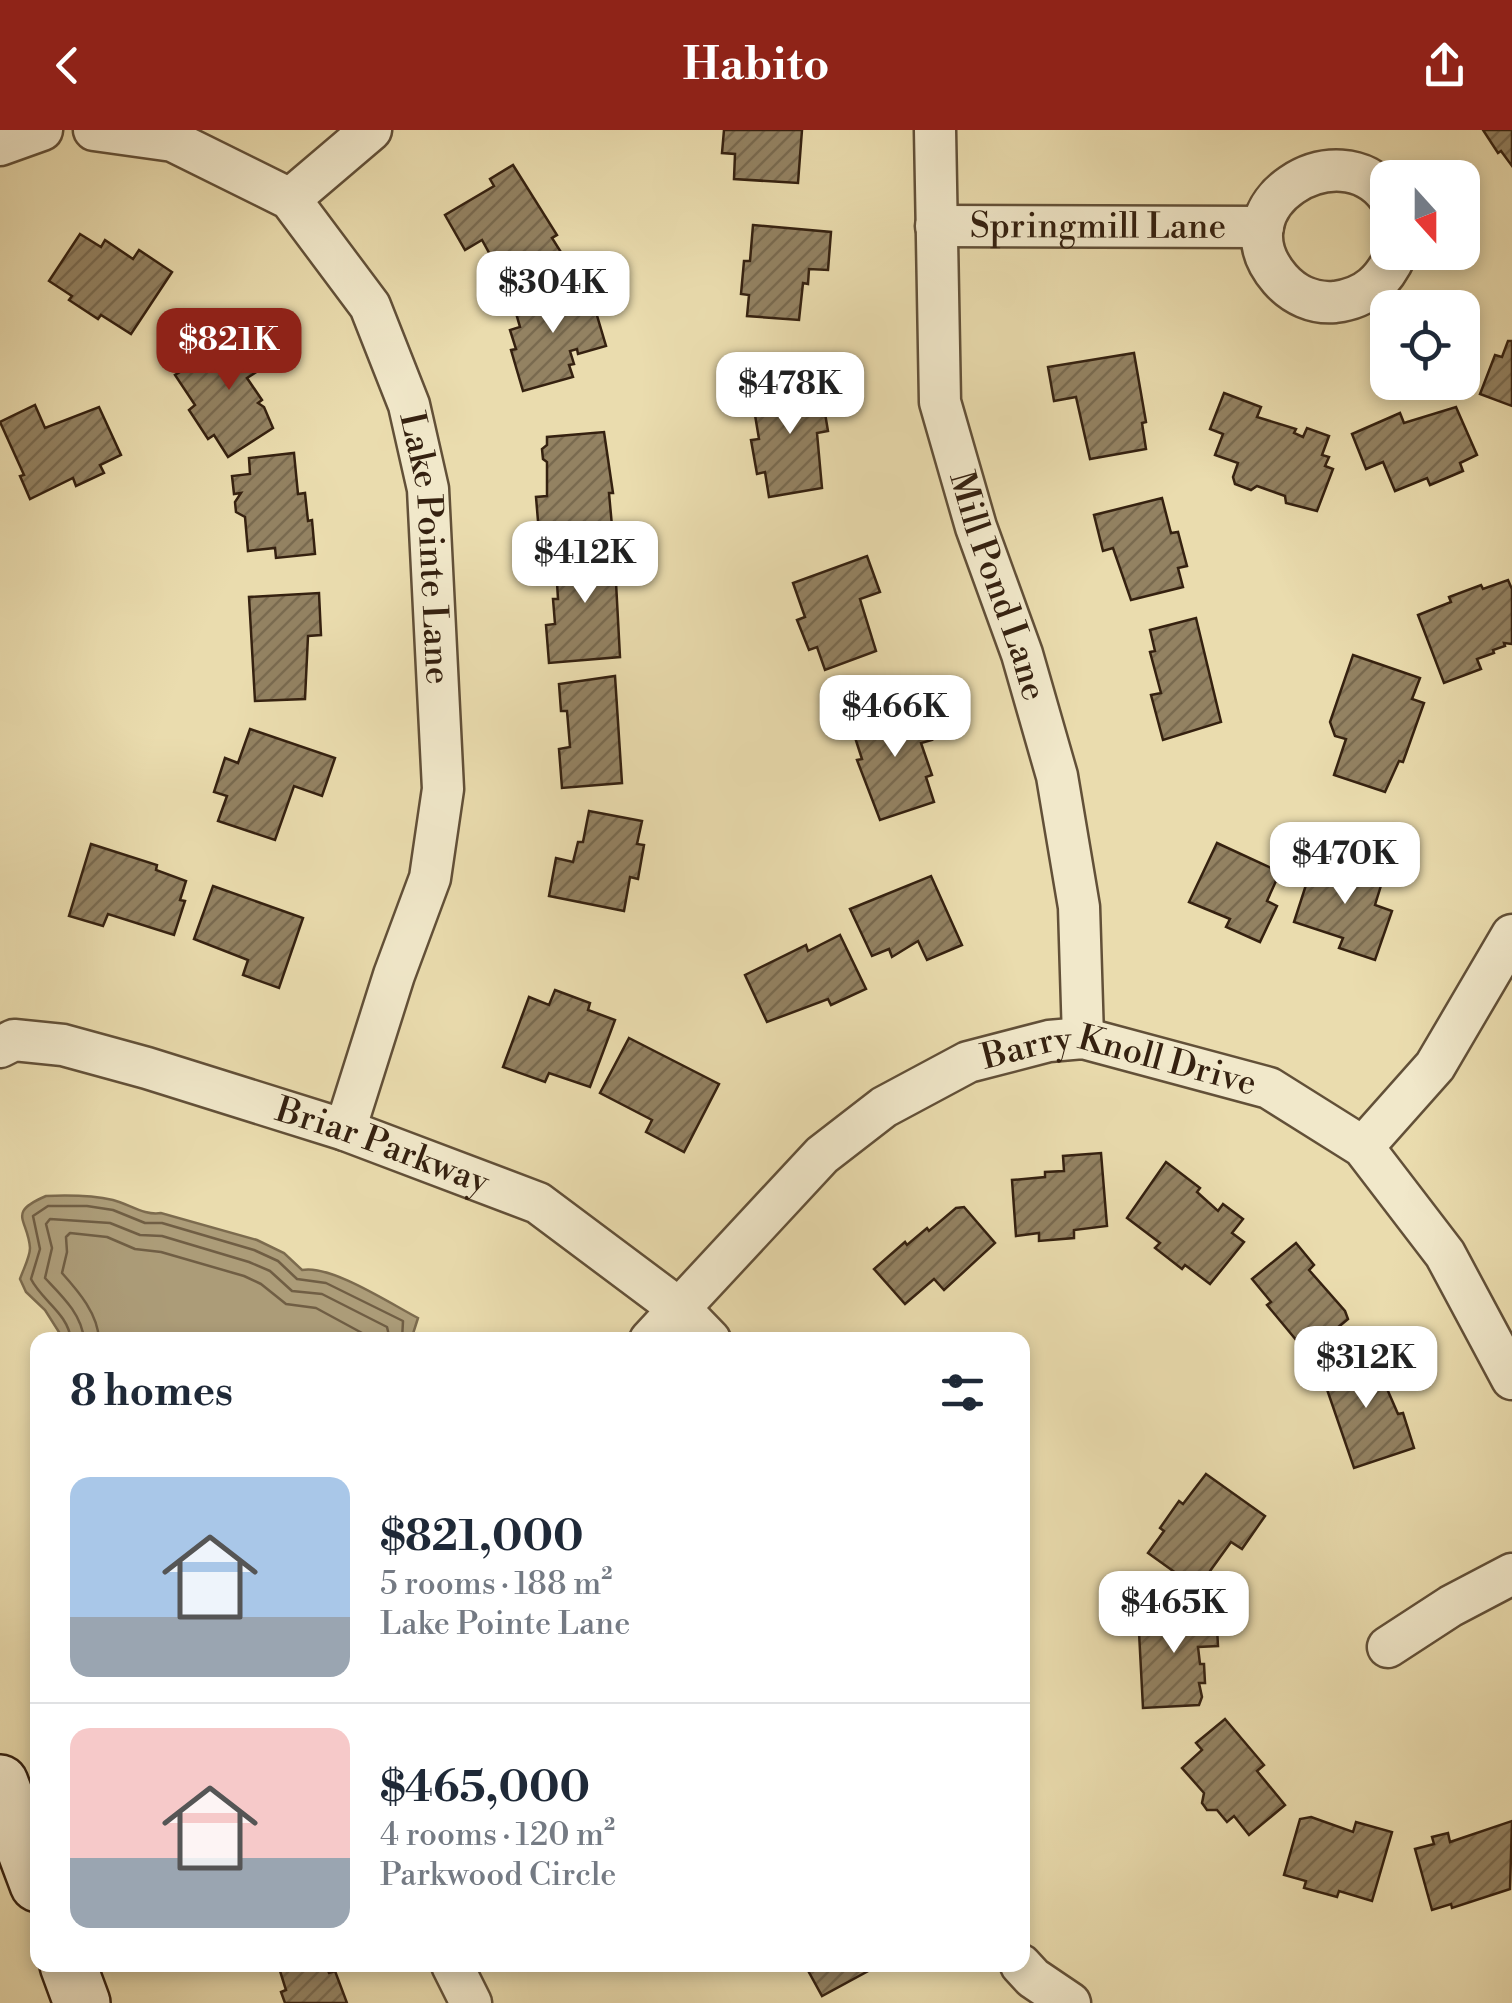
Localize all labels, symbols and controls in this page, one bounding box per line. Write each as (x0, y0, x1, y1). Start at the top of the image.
text: Habito (682, 37, 830, 94)
icon: back (40, 38, 95, 93)
icon: share (1417, 38, 1472, 93)
north arrow (1370, 160, 1480, 270)
map controls (1370, 160, 1480, 400)
street label: Springmill Lane (970, 205, 1226, 248)
pin: $304K (483, 251, 623, 336)
text: $304K (499, 263, 607, 303)
button: locate (1370, 290, 1480, 400)
pin: $821K (159, 308, 299, 393)
text: $821K (178, 320, 280, 360)
pin: $478K (720, 352, 860, 437)
text: $478K (738, 364, 842, 404)
street label: Lake Pointe Lane (390, 408, 459, 685)
street label: Mill Pond Lane (940, 467, 1056, 705)
pin: $412K (515, 521, 655, 606)
text: $412K (534, 533, 636, 573)
pin: $466K (825, 675, 965, 760)
text: $466K (842, 687, 948, 727)
pin: $470K (1275, 822, 1415, 907)
text: $470K (1292, 834, 1398, 874)
street label: Barry Knoll Drive (976, 1016, 1261, 1105)
street label: Briar Parkway (270, 1088, 496, 1204)
pin: $312K (1296, 1326, 1436, 1411)
text: $312K (1316, 1338, 1416, 1378)
icon: filters (935, 1365, 990, 1420)
text: 8 homes (70, 1366, 233, 1419)
text: $821,000 (380, 1511, 584, 1564)
icon: home (150, 1517, 270, 1637)
text: 5 rooms · 188 m² (380, 1564, 612, 1604)
pin: $465K (1104, 1571, 1244, 1656)
text: $465K (1121, 1583, 1227, 1623)
text: Lake Pointe Lane (380, 1604, 630, 1644)
text: $465,000 (380, 1762, 590, 1815)
icon: home (150, 1768, 270, 1888)
text: 4 rooms · 120 m² (380, 1815, 615, 1855)
text: Parkwood Circle (380, 1855, 617, 1895)

